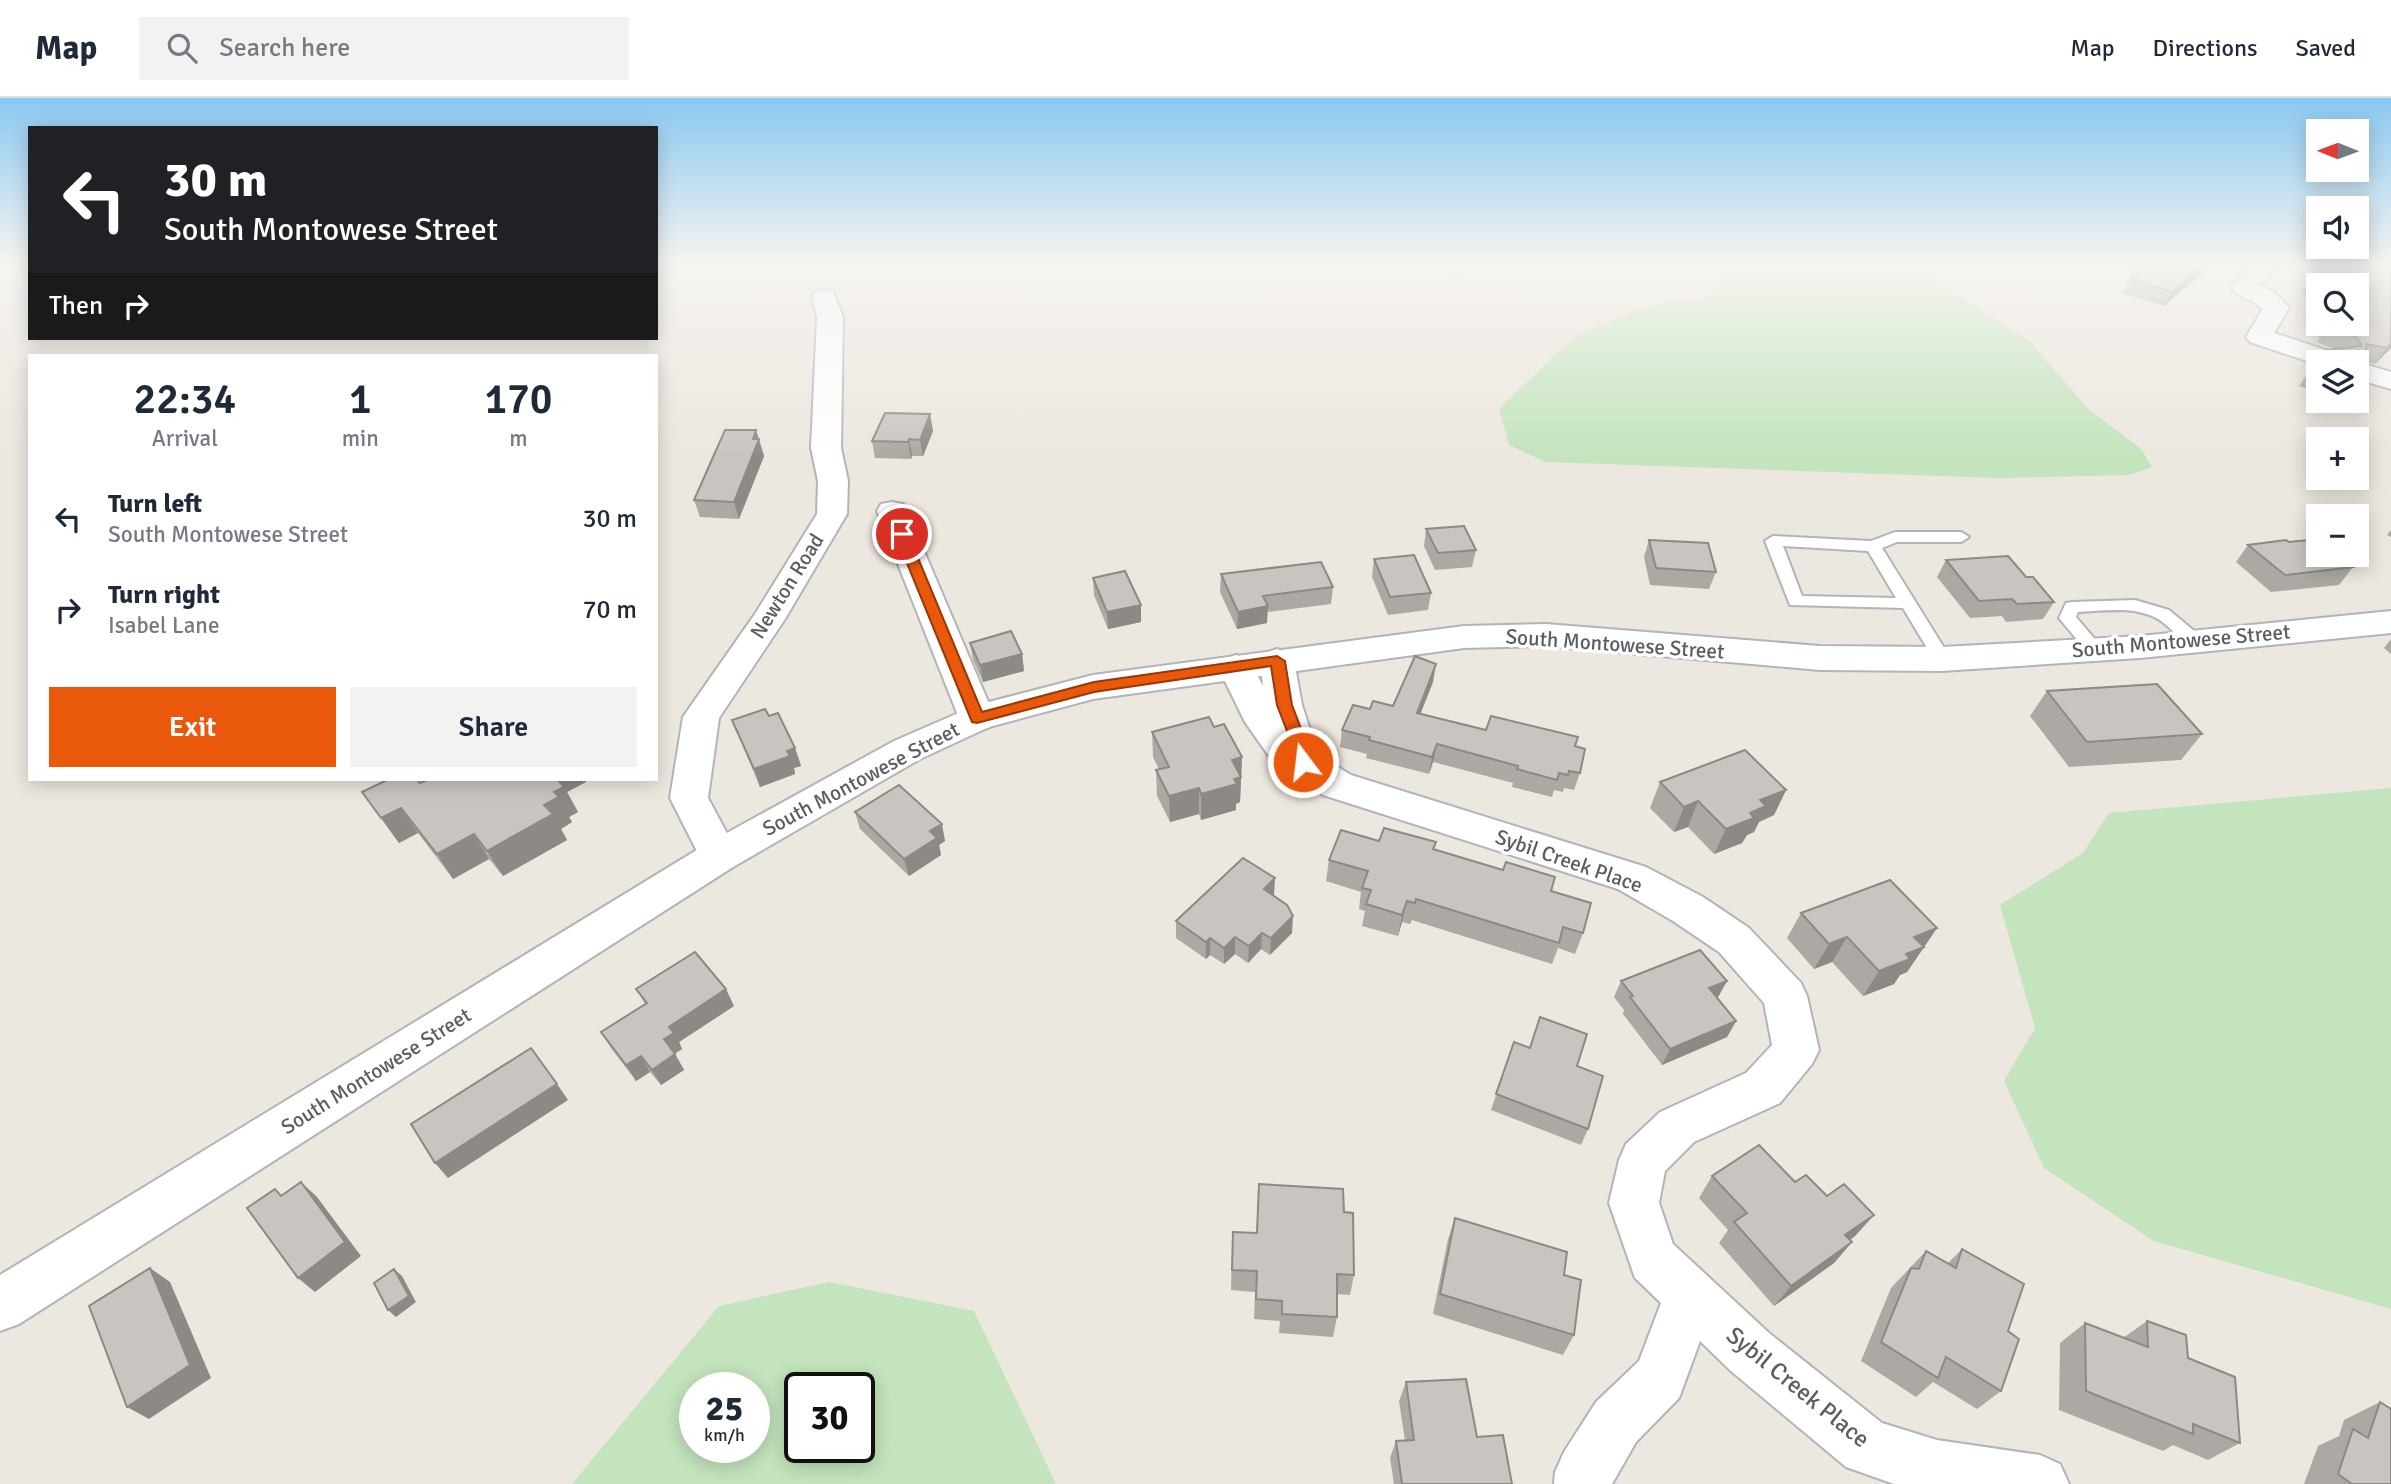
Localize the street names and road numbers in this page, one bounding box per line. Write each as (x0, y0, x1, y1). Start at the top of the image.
street label: Newton Road (744, 529, 830, 643)
street label: South Montowese Street (2071, 619, 2291, 663)
street label: South Montowese Street (1505, 623, 1725, 665)
street label: South Montowese Street (758, 716, 964, 842)
street label: Sybil Creek Place (1492, 824, 1646, 898)
street label: South Montowese Street (276, 1002, 476, 1140)
street label: Sybil Creek Place (1720, 1320, 1876, 1454)

